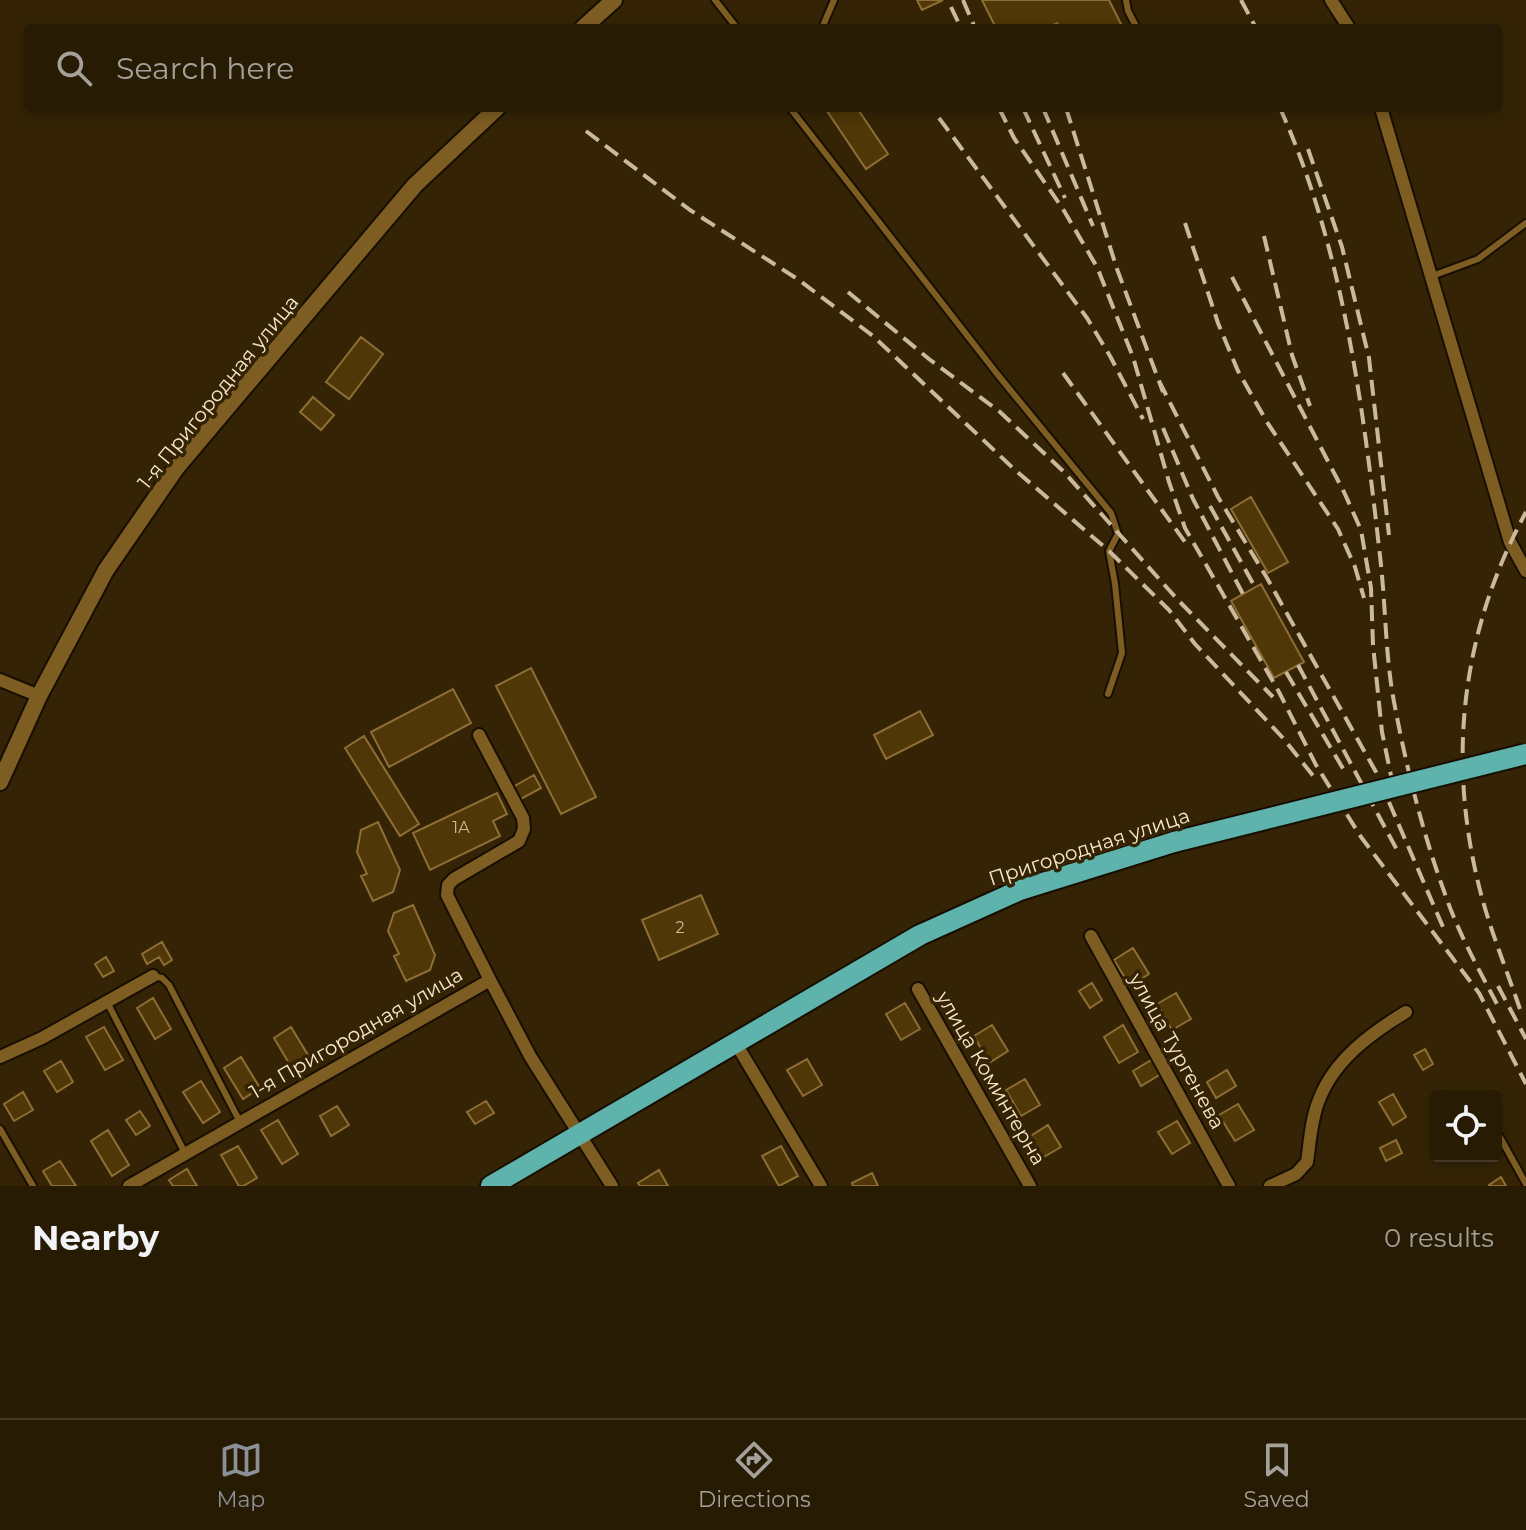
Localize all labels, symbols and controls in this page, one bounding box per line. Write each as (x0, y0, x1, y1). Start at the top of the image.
search box (24, 24, 1502, 112)
icon: search (52, 46, 96, 90)
text: Search here (116, 50, 294, 87)
street label: 1-я Пригородная улица (133, 290, 303, 494)
street label: Пригородная улица (985, 803, 1193, 891)
house number: 1А (452, 818, 470, 837)
house number: 2 (675, 918, 685, 937)
street label: 1-я Пригородная улица (245, 962, 467, 1104)
street label: улица Тургенева (1124, 968, 1230, 1133)
street label: улица Коминтерна (931, 986, 1051, 1169)
map controls (1430, 1090, 1502, 1162)
button: locate (1430, 1090, 1502, 1162)
text: Nearby (32, 1217, 159, 1259)
text: 0 results (1384, 1222, 1494, 1254)
tab: Map (216, 1438, 265, 1513)
tab: Directions (698, 1438, 811, 1513)
tab: Saved (1244, 1438, 1310, 1513)

